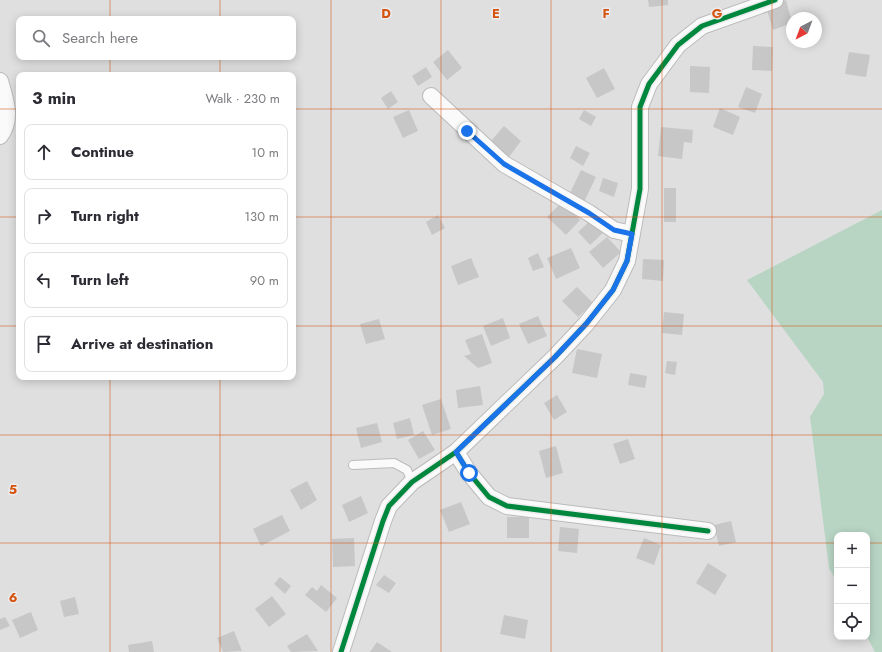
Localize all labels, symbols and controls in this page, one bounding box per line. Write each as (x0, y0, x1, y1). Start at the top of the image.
text: D (381, 4, 391, 23)
text: E (492, 4, 500, 23)
text: F (602, 4, 610, 23)
text: G (712, 4, 723, 23)
north arrow (786, 12, 822, 48)
search box (16, 16, 296, 60)
icon: search (30, 27, 52, 49)
text: Search here (62, 27, 138, 49)
text: 3 min (32, 86, 76, 110)
text: Walk · 230 m (205, 89, 280, 108)
route end (458, 122, 476, 140)
icon: ahead (33, 141, 55, 163)
text: Continue (71, 141, 134, 163)
text: 10 m (251, 143, 279, 162)
icon: right (33, 205, 55, 227)
text: Turn right (71, 205, 139, 227)
text: 130 m (244, 207, 279, 226)
icon: left (33, 269, 55, 291)
text: Turn left (71, 269, 129, 291)
text: 90 m (250, 271, 279, 290)
icon: arrive (33, 333, 55, 355)
text: Arrive at destination (71, 333, 213, 355)
route start (460, 464, 478, 482)
text: 5 (9, 480, 17, 499)
map controls (834, 532, 870, 640)
button: + (834, 532, 870, 568)
button: − (834, 568, 870, 604)
text: 6 (9, 588, 18, 607)
button: locate (834, 604, 870, 640)

